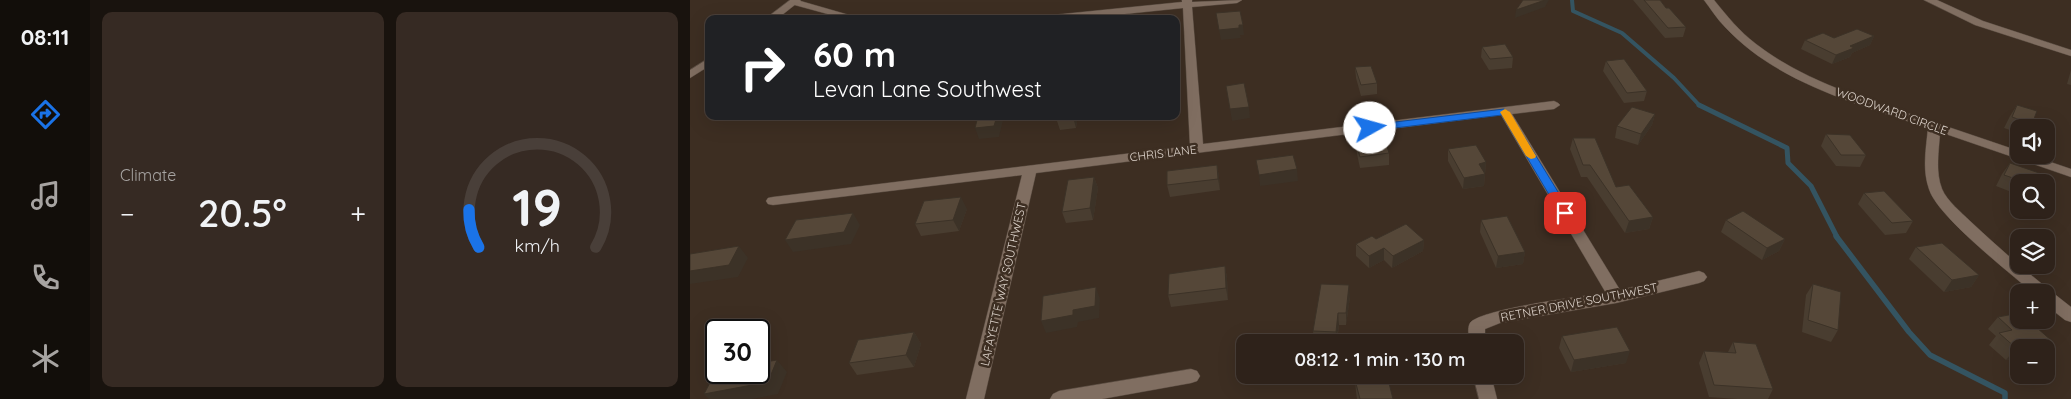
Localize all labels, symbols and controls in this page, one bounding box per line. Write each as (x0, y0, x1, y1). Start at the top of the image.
text: 08:11 (21, 23, 69, 51)
text: 60 m (813, 32, 896, 76)
icon: right (730, 35, 795, 100)
text: Levan Lane Southwest (813, 75, 1042, 103)
street label: WOODWARD CIRCLE (1834, 84, 1950, 138)
icon: directions (28, 97, 63, 132)
position arrow (1343, 101, 1395, 153)
map controls (2010, 119, 2055, 384)
button: sound (2010, 119, 2055, 164)
street label: CHRIS LANE (1129, 141, 1197, 165)
text: Climate (120, 165, 176, 185)
text: 19 (512, 174, 562, 239)
button: search (2010, 174, 2055, 219)
icon: music (28, 178, 63, 213)
text: 20.5° (198, 189, 287, 237)
pin (1544, 192, 1586, 234)
text: − (120, 196, 135, 231)
text: + (350, 196, 366, 231)
icon: arrive (1551, 199, 1579, 227)
street label: LAFAYETTE WAY SOUTHWEST (977, 201, 1029, 367)
button: layers (2010, 229, 2055, 274)
text: km/h (514, 234, 560, 256)
icon: phone (28, 260, 63, 295)
street label: RETNER DRIVE SOUTHWEST (1499, 279, 1659, 325)
button: + (2010, 284, 2055, 329)
speed limit sign: 30 (705, 319, 770, 384)
button: − (2010, 339, 2055, 384)
icon: climate (28, 341, 63, 376)
text: 08:12 · 1 min · 130 m (1294, 347, 1466, 371)

